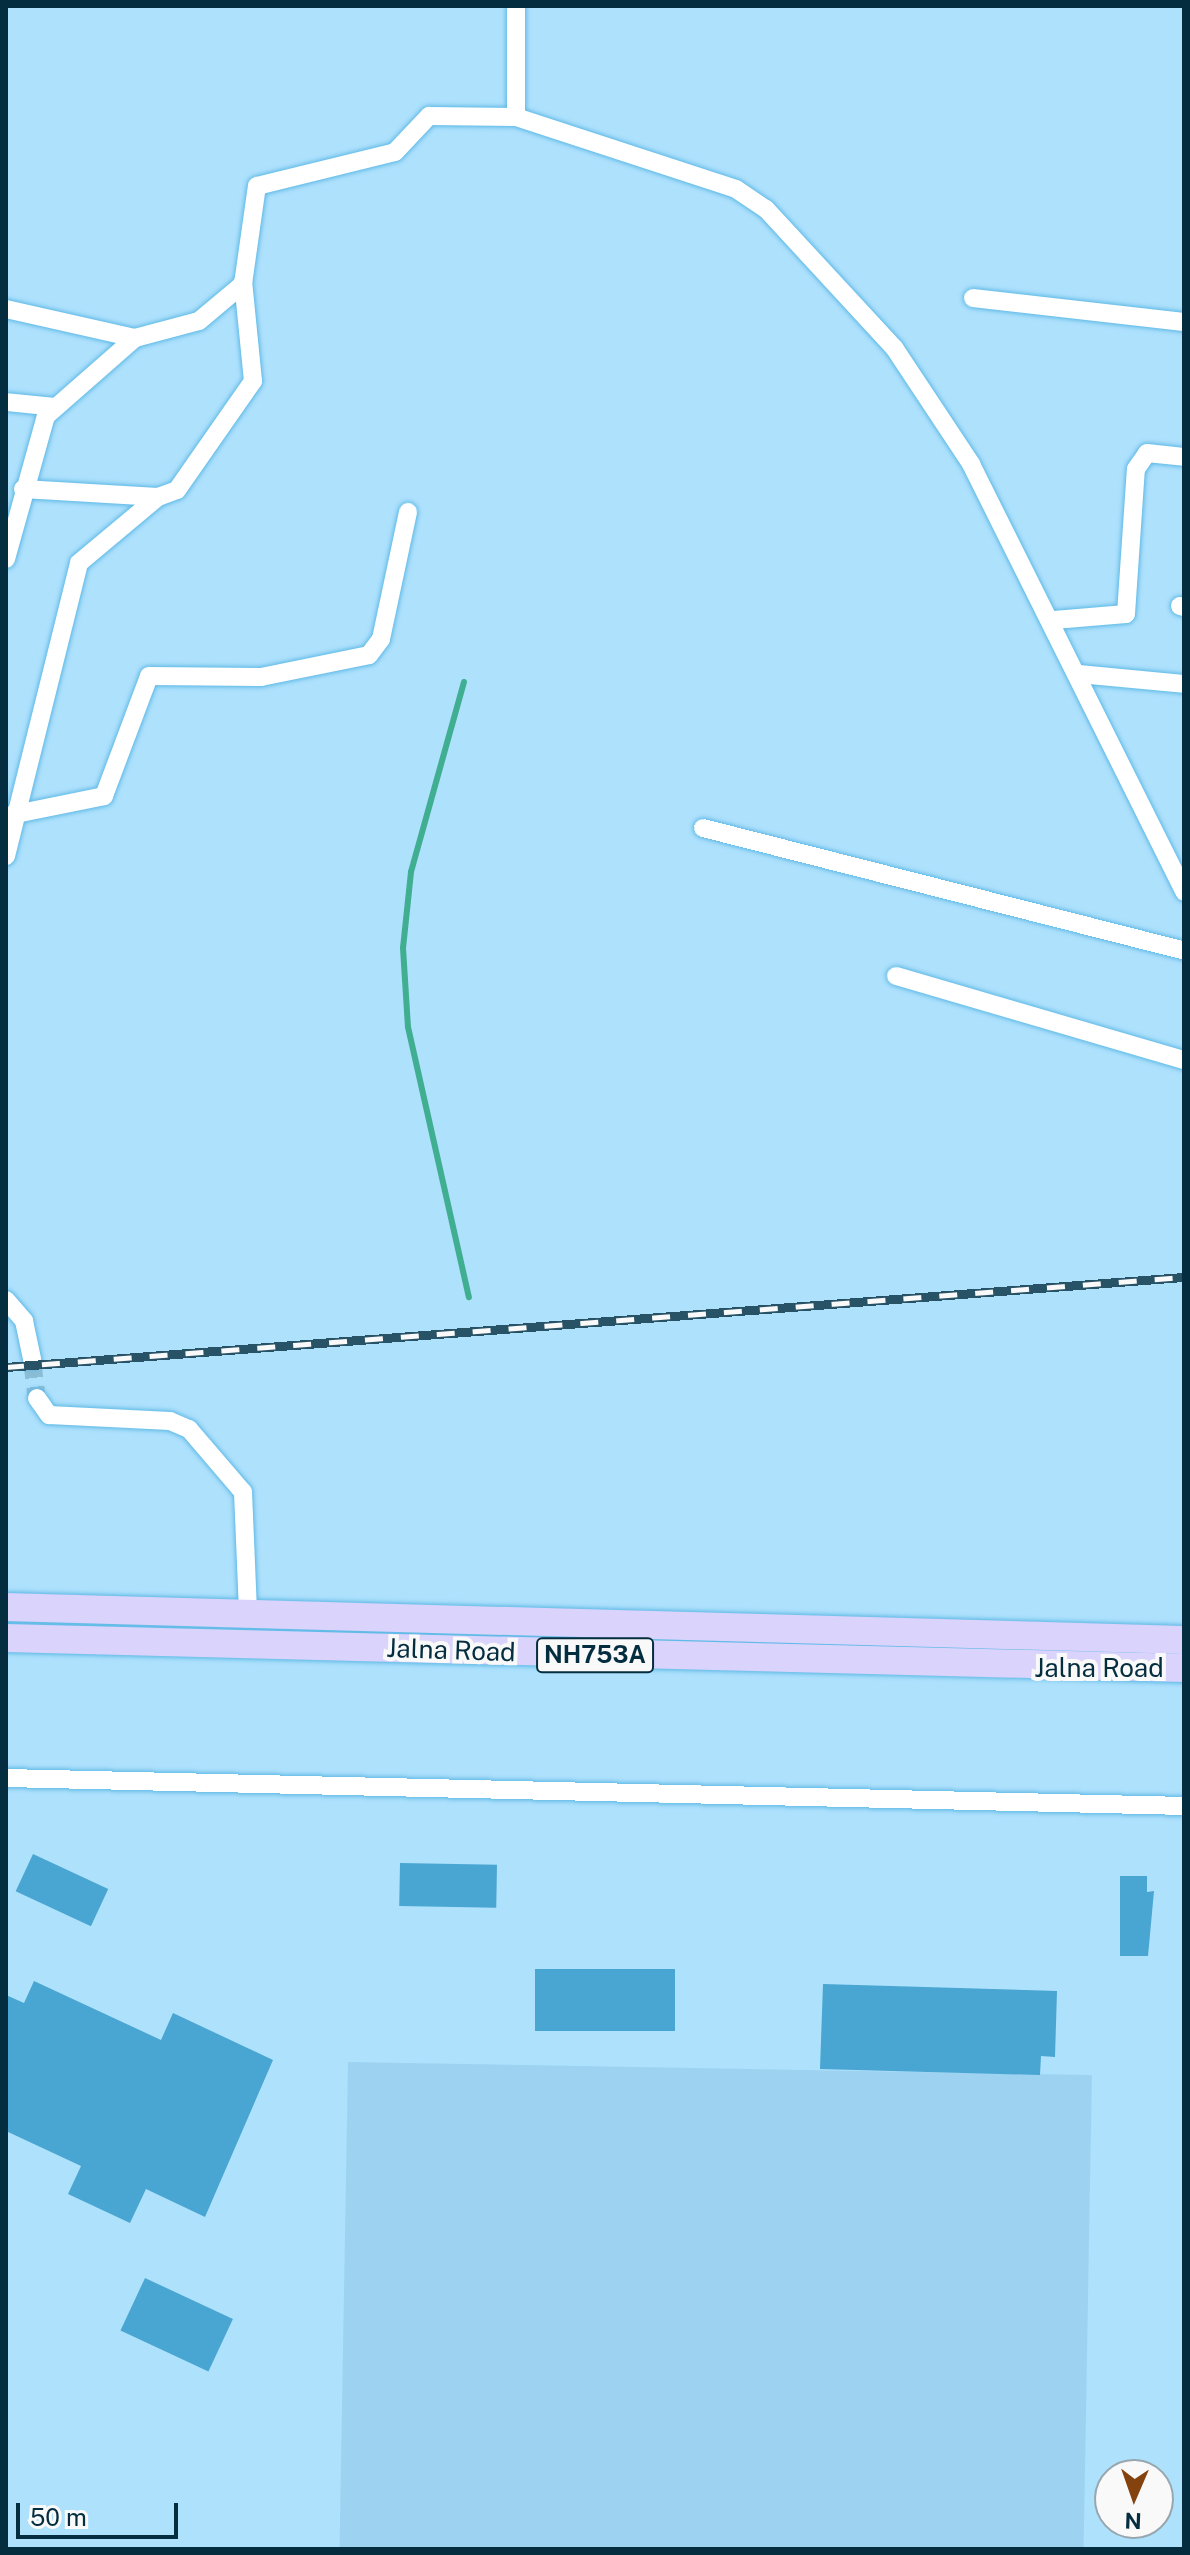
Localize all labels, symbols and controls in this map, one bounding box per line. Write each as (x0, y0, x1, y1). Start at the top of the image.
street label: Jalna Road (386, 1632, 516, 1668)
road number: NH753A (535, 1635, 655, 1675)
street label: Jalna Road (1034, 1652, 1164, 1684)
north arrow (1094, 2459, 1174, 2539)
scale bar (20, 2487, 182, 2537)
text: 50 m (30, 2503, 87, 2531)
text: N (1124, 2508, 1142, 2534)

